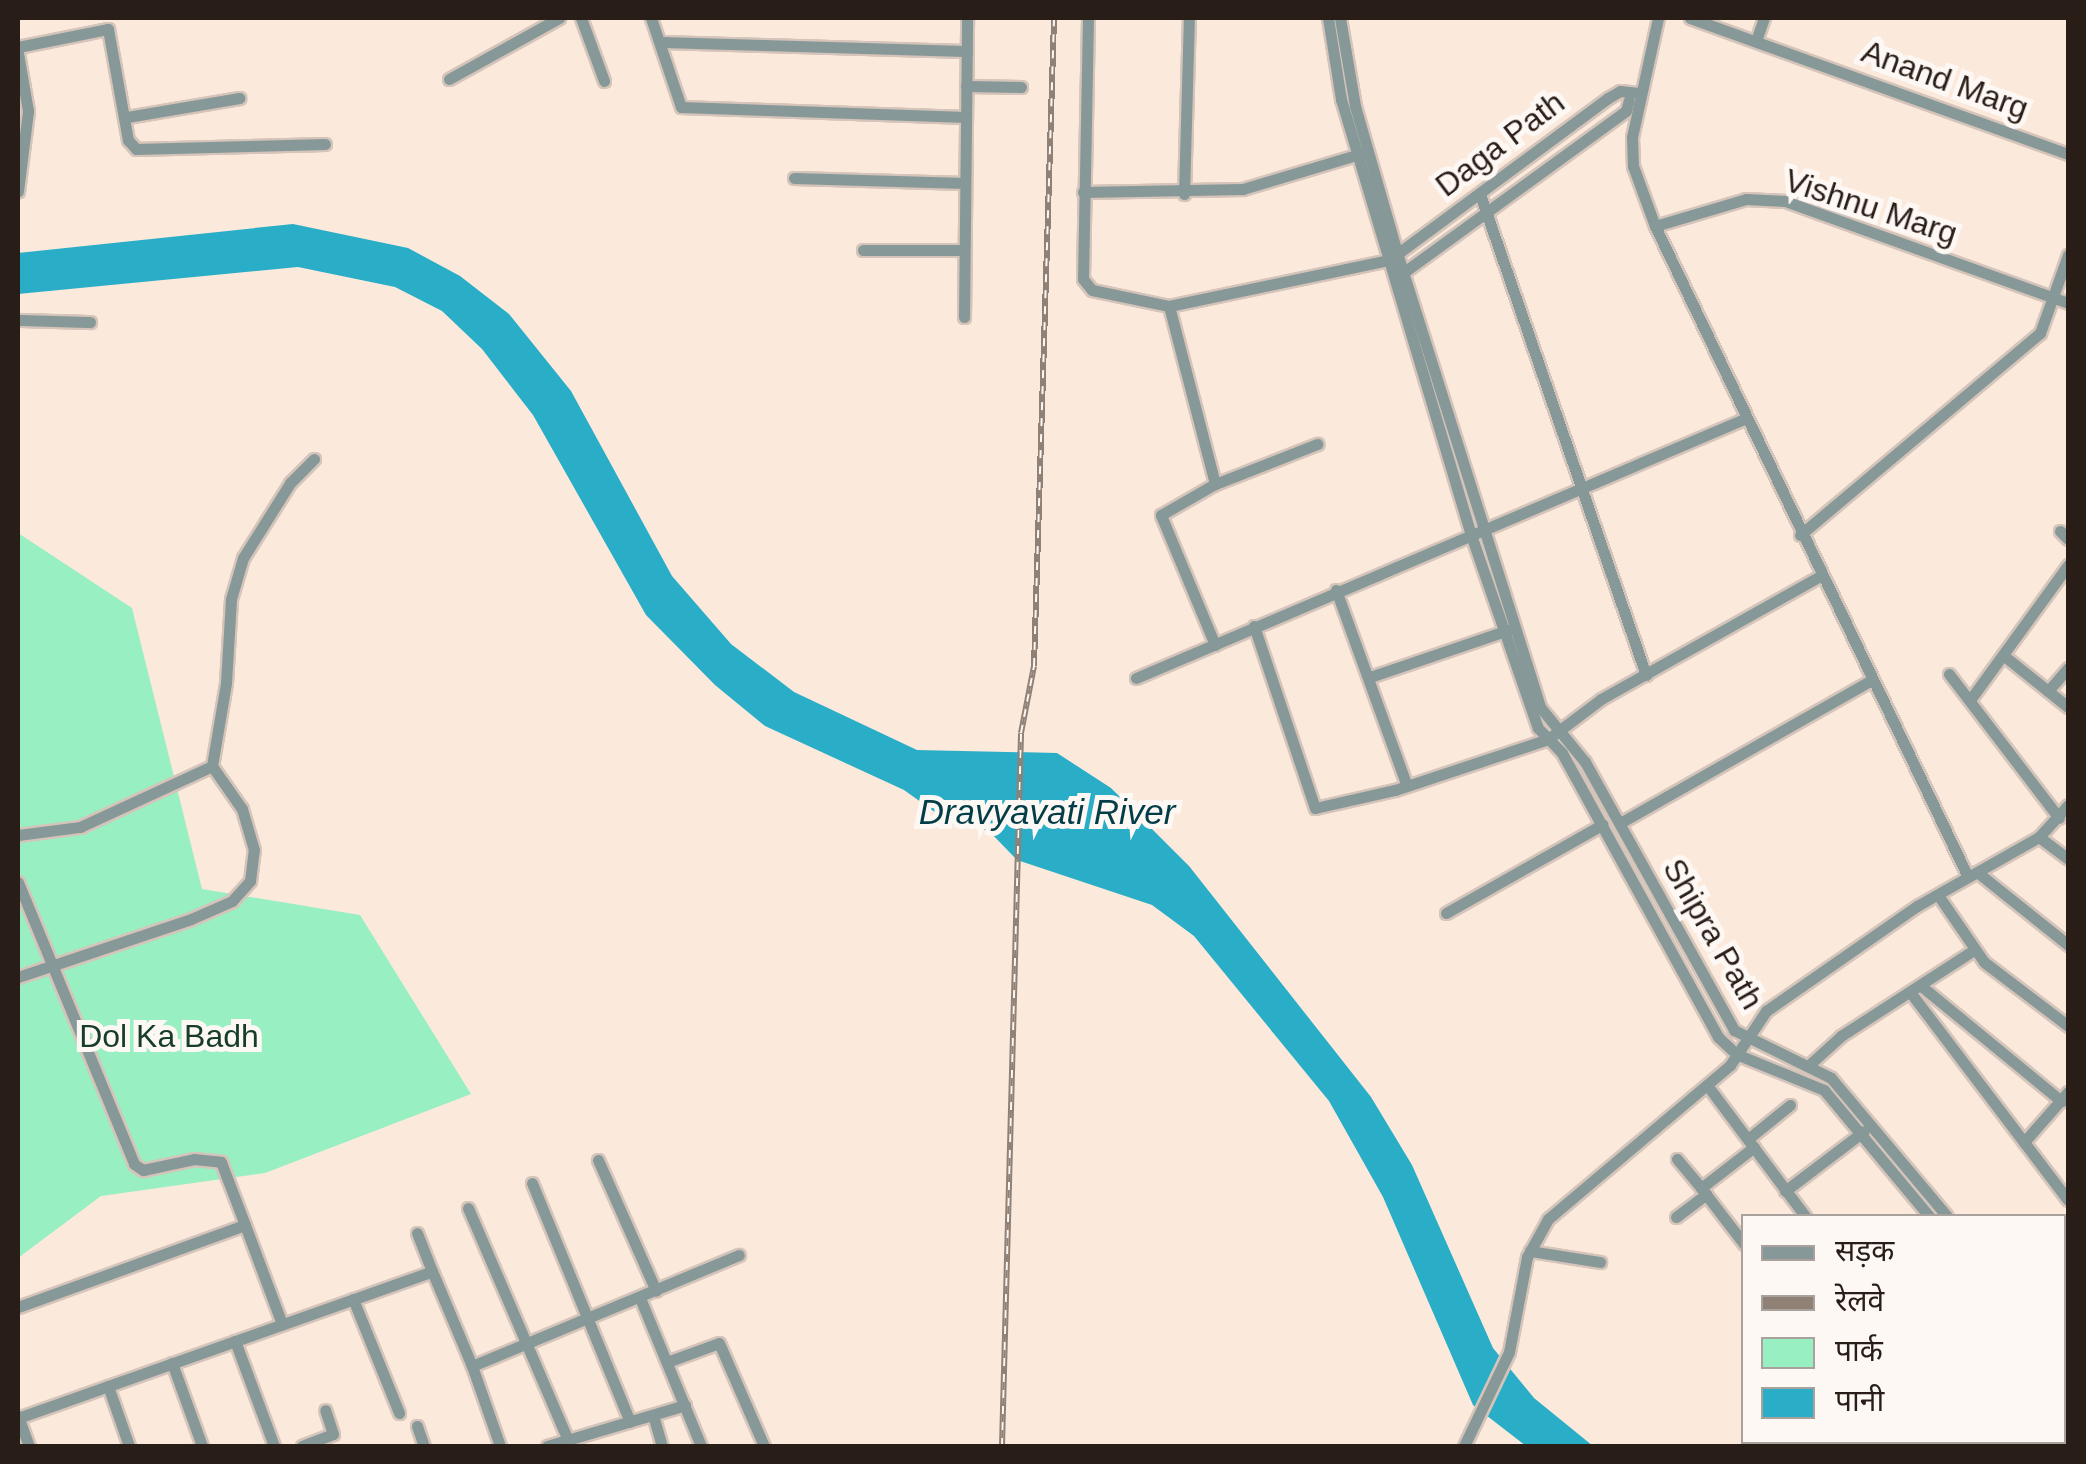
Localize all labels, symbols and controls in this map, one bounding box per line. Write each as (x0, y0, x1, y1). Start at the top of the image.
street label: Anand Marg (1857, 32, 2033, 128)
street label: Daga Path (1428, 83, 1572, 205)
street label: Vishnu Marg (1780, 161, 1962, 253)
water label: Dravyavati River (919, 791, 1175, 833)
street label: Shipra Path (1655, 852, 1771, 1016)
park label: Dol Ka Badh (79, 1017, 259, 1055)
legend (1741, 1214, 2066, 1444)
text: सड़क (1835, 1234, 1894, 1267)
text: रेलवे (1835, 1284, 1884, 1317)
text: पार्क (1835, 1334, 1883, 1367)
text: पानी (1835, 1384, 1884, 1417)

